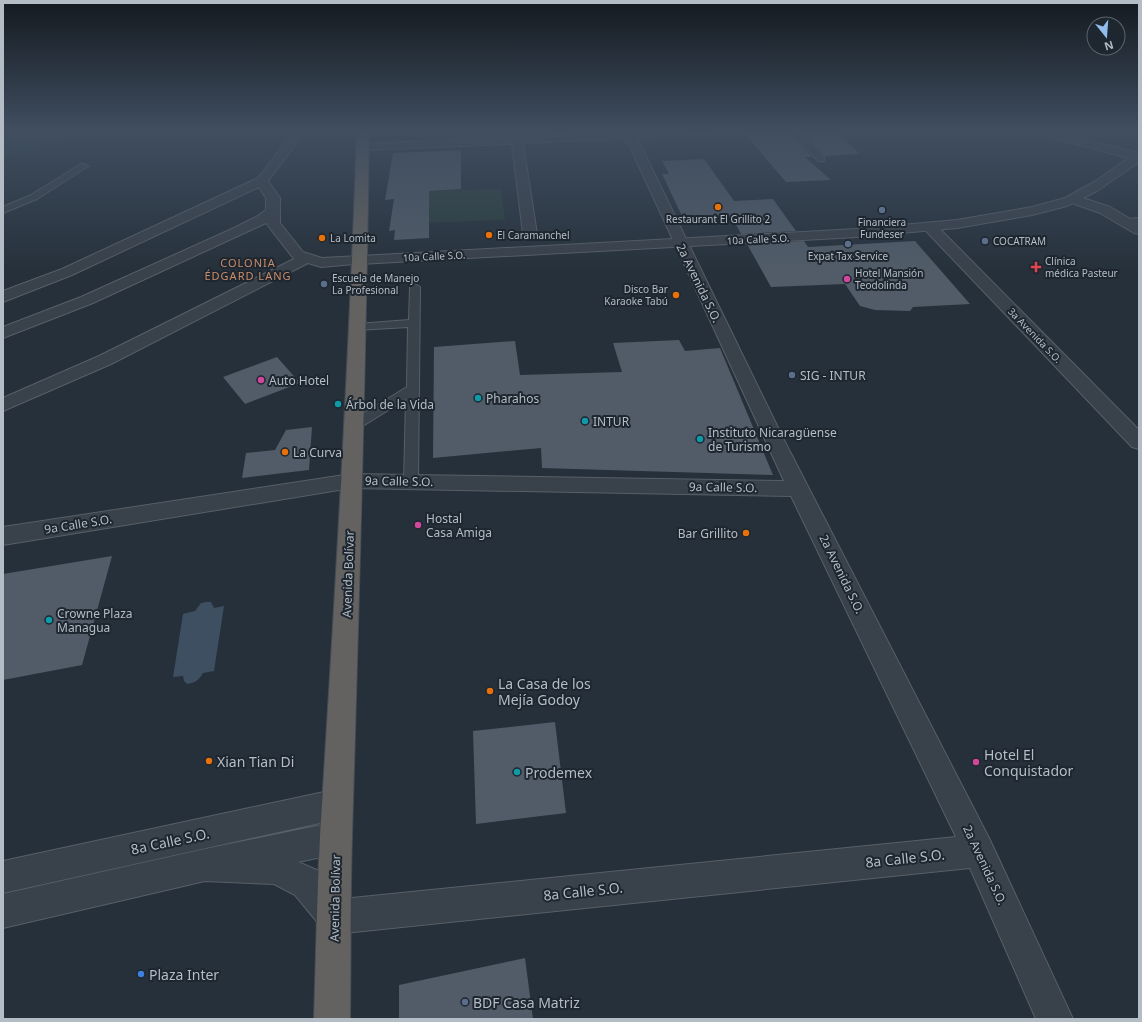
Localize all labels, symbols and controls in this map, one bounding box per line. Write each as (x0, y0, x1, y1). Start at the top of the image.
north arrow (1086, 16, 1126, 56)
text: N (1103, 38, 1116, 55)
marker: Restaurant El Grillito 2 (713, 202, 723, 212)
marker: Financiera Fundeser (877, 205, 887, 215)
place label: Restaurant El Grillito 2 (666, 212, 770, 226)
place label: Financiera Fundeser (858, 215, 906, 241)
place label: El Caramanchel (497, 228, 570, 242)
marker: El Caramanchel (484, 230, 494, 240)
street label: 10a Calle S.O. (726, 230, 790, 248)
place label: La Lomita (330, 231, 376, 245)
marker: La Lomita (317, 233, 327, 243)
place label: COCATRAM (993, 234, 1046, 248)
marker: COCATRAM (980, 236, 990, 246)
marker: Expat Tax Service (843, 239, 853, 249)
street label: 2a Avenida S.O. (672, 240, 726, 326)
street label: 10a Calle S.O. (402, 247, 466, 265)
place label: Expat Tax Service (808, 249, 889, 263)
place label: Clínica médica Pasteur (1045, 254, 1118, 280)
district label: COLONIA ÉDGARD LANG (204, 255, 292, 283)
marker: Clínica médica Pasteur (1030, 261, 1042, 273)
place label: Hotel Mansión Teodolinda (855, 266, 923, 292)
place label: Escuela de Manejo La Profesional (332, 271, 419, 297)
marker: Hotel Mansión Teodolinda (842, 274, 852, 284)
marker: Escuela de Manejo La Profesional (319, 279, 329, 289)
place label: Disco Bar Karaoke Tabú (604, 282, 668, 308)
marker: Disco Bar Karaoke Tabú (671, 290, 681, 300)
street label: 3a Avenida S.O. (1005, 304, 1065, 366)
place label: SIG - INTUR (800, 367, 866, 384)
marker: SIG - INTUR (787, 370, 797, 380)
place label: Auto Hotel (269, 372, 329, 389)
marker: Auto Hotel (256, 375, 266, 385)
place label: Pharahos (486, 390, 540, 407)
marker: Pharahos (473, 393, 483, 403)
place label: Árbol de la Vida (346, 396, 434, 413)
marker: Árbol de la Vida (333, 399, 343, 409)
place label: INTUR (593, 413, 630, 430)
marker: INTUR (580, 416, 590, 426)
place label: Instituto Nicaragüense de Turismo (708, 424, 837, 455)
marker: Instituto Nicaragüense de Turismo (695, 434, 705, 444)
place label: La Curva (293, 444, 342, 461)
marker: La Curva (280, 447, 290, 457)
street label: 9a Calle S.O. (365, 472, 433, 490)
street label: 9a Calle S.O. (689, 478, 757, 496)
street label: 9a Calle S.O. (43, 510, 113, 538)
place label: Hostal Casa Amiga (426, 510, 492, 541)
marker: Hostal Casa Amiga (413, 520, 423, 530)
place label: Bar Grillito (678, 525, 738, 542)
marker: Bar Grillito (741, 528, 751, 538)
street label: Avenida Bolívar (338, 530, 358, 618)
street label: 2a Avenida S.O. (815, 531, 869, 617)
place label: Crowne Plaza Managua (57, 605, 133, 636)
marker: Crowne Plaza Managua (44, 615, 54, 625)
place label: La Casa de los Mejía Godoy (498, 674, 591, 709)
marker: La Casa de los Mejía Godoy (485, 686, 495, 696)
place label: Hotel El Conquistador (984, 745, 1074, 780)
place label: Xian Tian Di (217, 752, 294, 771)
marker: Xian Tian Di (204, 756, 214, 766)
marker: Hotel El Conquistador (971, 757, 981, 767)
place label: Prodemex (525, 763, 593, 782)
marker: Prodemex (512, 767, 522, 777)
street label: 2a Avenida S.O. (959, 822, 1011, 908)
street label: 8a Calle S.O. (129, 823, 211, 859)
street label: 8a Calle S.O. (864, 844, 946, 872)
street label: Avenida Bolívar (326, 854, 344, 942)
street label: 8a Calle S.O. (542, 877, 624, 905)
place label: Plaza Inter (149, 965, 219, 984)
marker: Plaza Inter (136, 969, 146, 979)
place label: BDF Casa Matriz (473, 993, 580, 1012)
marker: BDF Casa Matriz (460, 997, 470, 1007)

